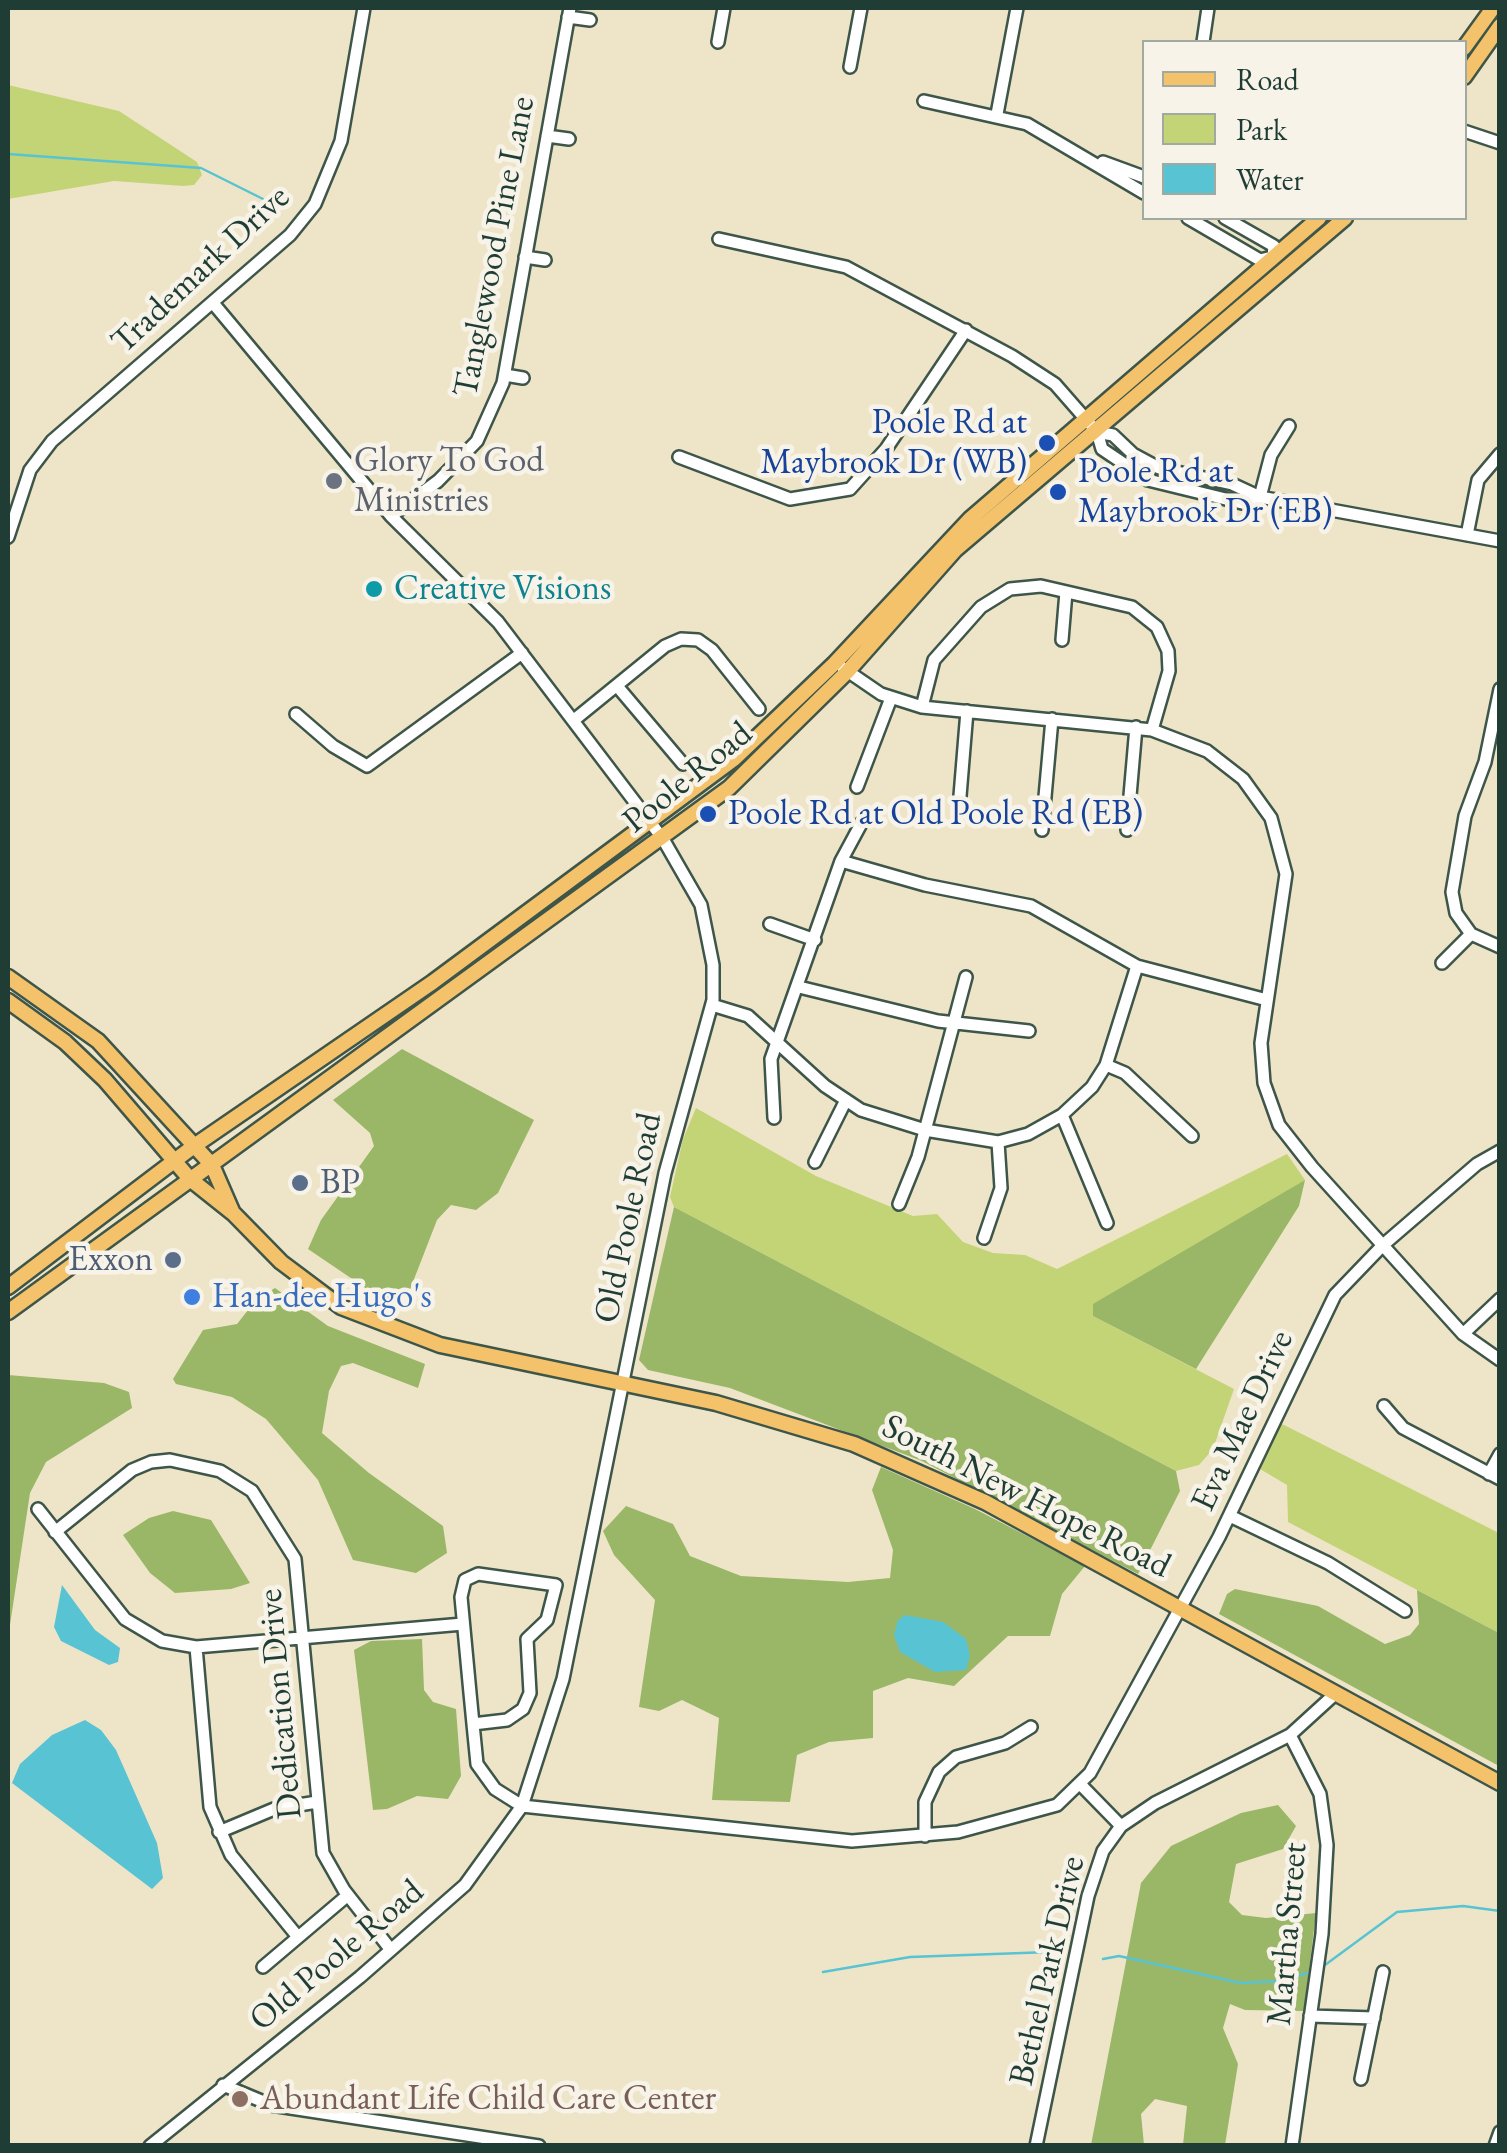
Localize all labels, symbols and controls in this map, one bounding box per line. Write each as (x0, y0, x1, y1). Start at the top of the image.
legend (1142, 40, 1467, 220)
text: Road (1236, 60, 1299, 99)
street label: Tanglewood Pine Lane (445, 93, 545, 401)
text: Park (1236, 110, 1287, 149)
text: Water (1236, 160, 1304, 199)
street label: Trademark Drive (103, 177, 299, 363)
place label: Poole Rd at Maybrook Dr (WB) (760, 402, 1027, 484)
marker: Poole Rd at Maybrook Dr (WB) (1036, 432, 1058, 454)
place label: Glory To God Ministries (354, 440, 544, 522)
place label: Poole Rd at Maybrook Dr (EB) (1078, 451, 1332, 533)
marker: Glory To God Ministries (323, 470, 345, 492)
marker: Poole Rd at Maybrook Dr (EB) (1047, 481, 1069, 503)
place label: Creative Visions (394, 568, 611, 610)
marker: Creative Visions (363, 578, 385, 600)
street label: Poole Road (615, 713, 761, 843)
place label: Poole Rd at Old Poole Rd (EB) (728, 793, 1143, 835)
marker: Poole Rd at Old Poole Rd (EB) (697, 803, 719, 825)
street label: Old Poole Road (586, 1109, 672, 1327)
place label: BP (320, 1162, 360, 1204)
marker: BP (289, 1172, 311, 1194)
place label: Exxon (68, 1239, 153, 1281)
marker: Exxon (162, 1249, 184, 1271)
place label: Han-dee Hugo's (212, 1276, 432, 1318)
marker: Han-dee Hugo's (181, 1286, 203, 1308)
street label: Eva Mae Drive (1183, 1324, 1303, 1518)
street label: South New Hope Road (875, 1406, 1177, 1588)
street label: Dedication Drive (250, 1587, 312, 1821)
street label: Martha Street (1259, 1841, 1317, 2027)
street label: Bethel Park Drive (1001, 1852, 1095, 2090)
street label: Old Poole Road (242, 1871, 432, 2041)
place label: Abundant Life Child Care Center (260, 2078, 716, 2120)
marker: Abundant Life Child Care Center (229, 2088, 251, 2110)

